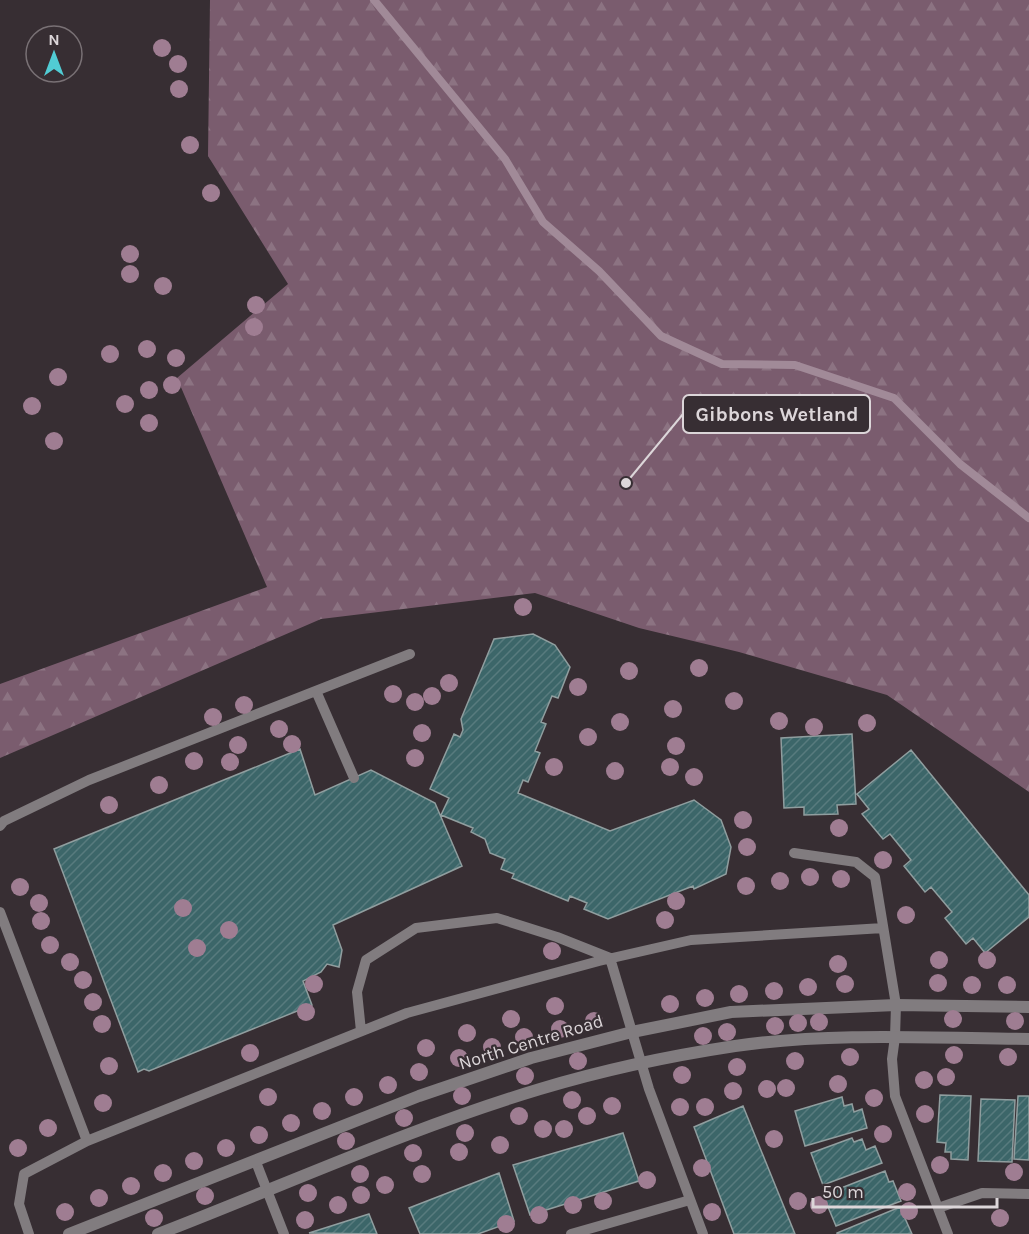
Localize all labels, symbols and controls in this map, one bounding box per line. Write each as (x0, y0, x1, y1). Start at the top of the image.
north arrow (24, 24, 84, 84)
text: N (48, 30, 60, 49)
callout: Gibbons Wetland (683, 395, 870, 433)
text: Gibbons Wetland (695, 403, 859, 426)
street label: North Centre Road (456, 1010, 606, 1074)
scale bar (813, 1171, 998, 1209)
text: 50 m (822, 1181, 864, 1203)

